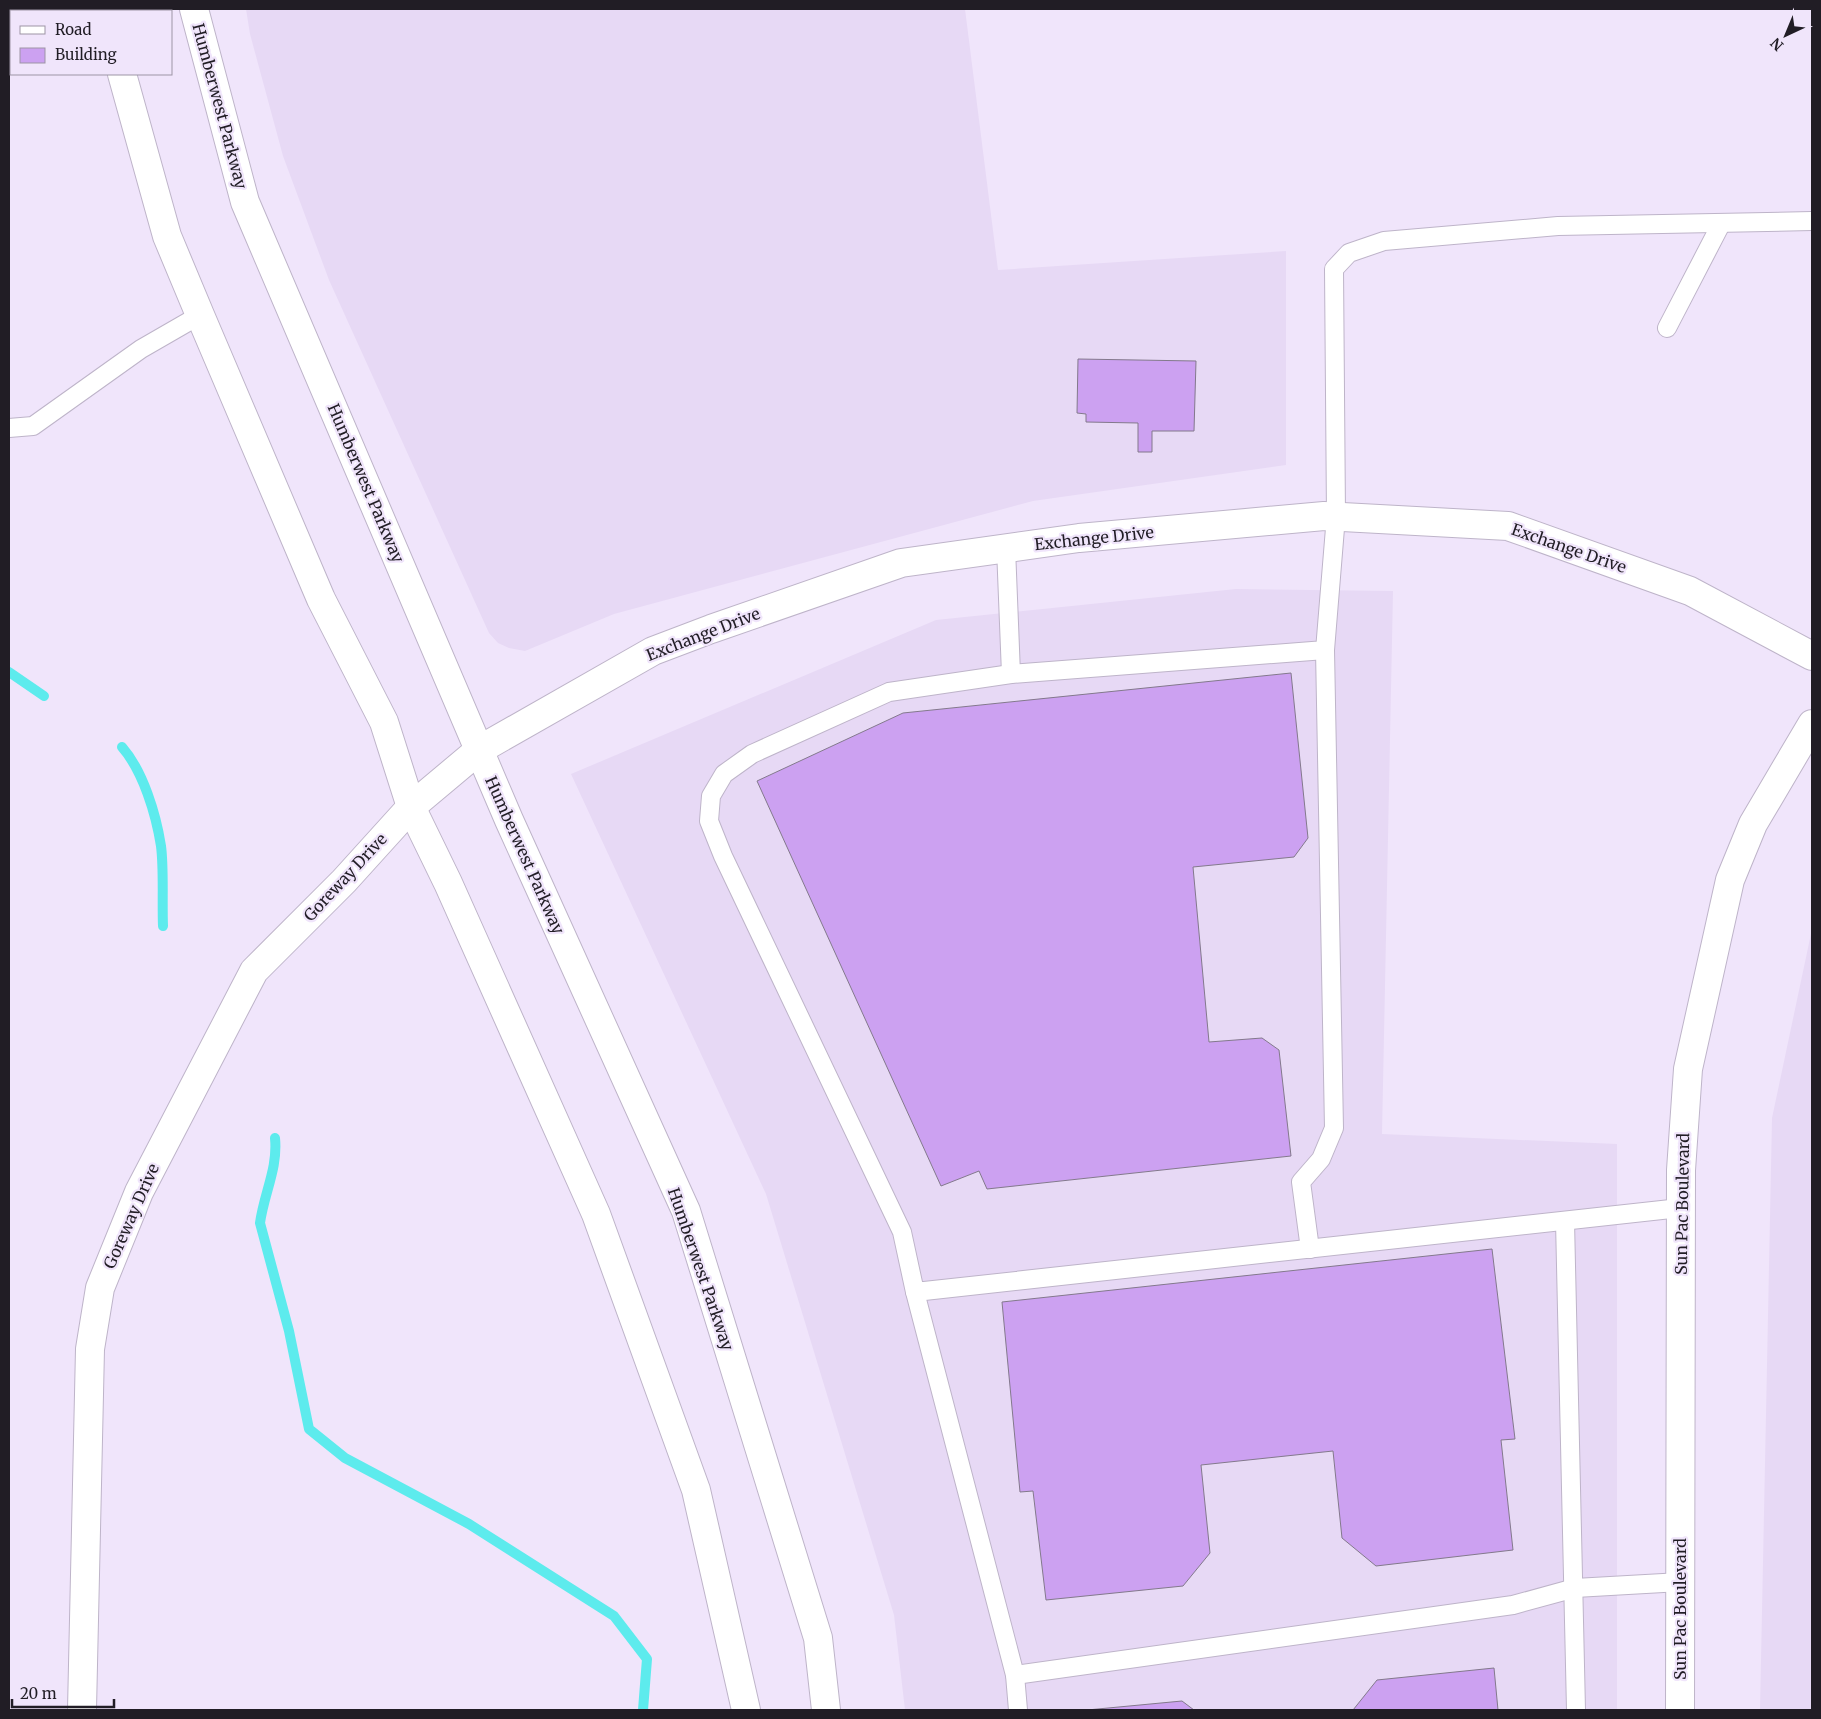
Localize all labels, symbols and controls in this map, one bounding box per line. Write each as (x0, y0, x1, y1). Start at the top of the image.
legend (10, 10, 172, 75)
north arrow (1761, 10, 1811, 60)
text: Road (55, 20, 91, 39)
street label: Humberwest Parkway (188, 21, 252, 192)
text: N (1767, 34, 1787, 55)
text: Building (55, 45, 117, 64)
street label: Humberwest Parkway (323, 401, 409, 566)
street label: Exchange Drive (1509, 519, 1629, 577)
street label: Exchange Drive (1033, 522, 1155, 554)
street label: Exchange Drive (643, 603, 763, 665)
street label: Humberwest Parkway (481, 773, 569, 938)
street label: Goreway Drive (299, 829, 391, 925)
street label: Sun Pac Boulevard (1671, 1132, 1693, 1275)
street label: Goreway Drive (99, 1160, 163, 1272)
street label: Humberwest Parkway (664, 1185, 738, 1354)
street label: Sun Pac Boulevard (1670, 1538, 1690, 1680)
scale bar (12, 1676, 115, 1708)
text: 20 m (20, 1684, 57, 1703)

